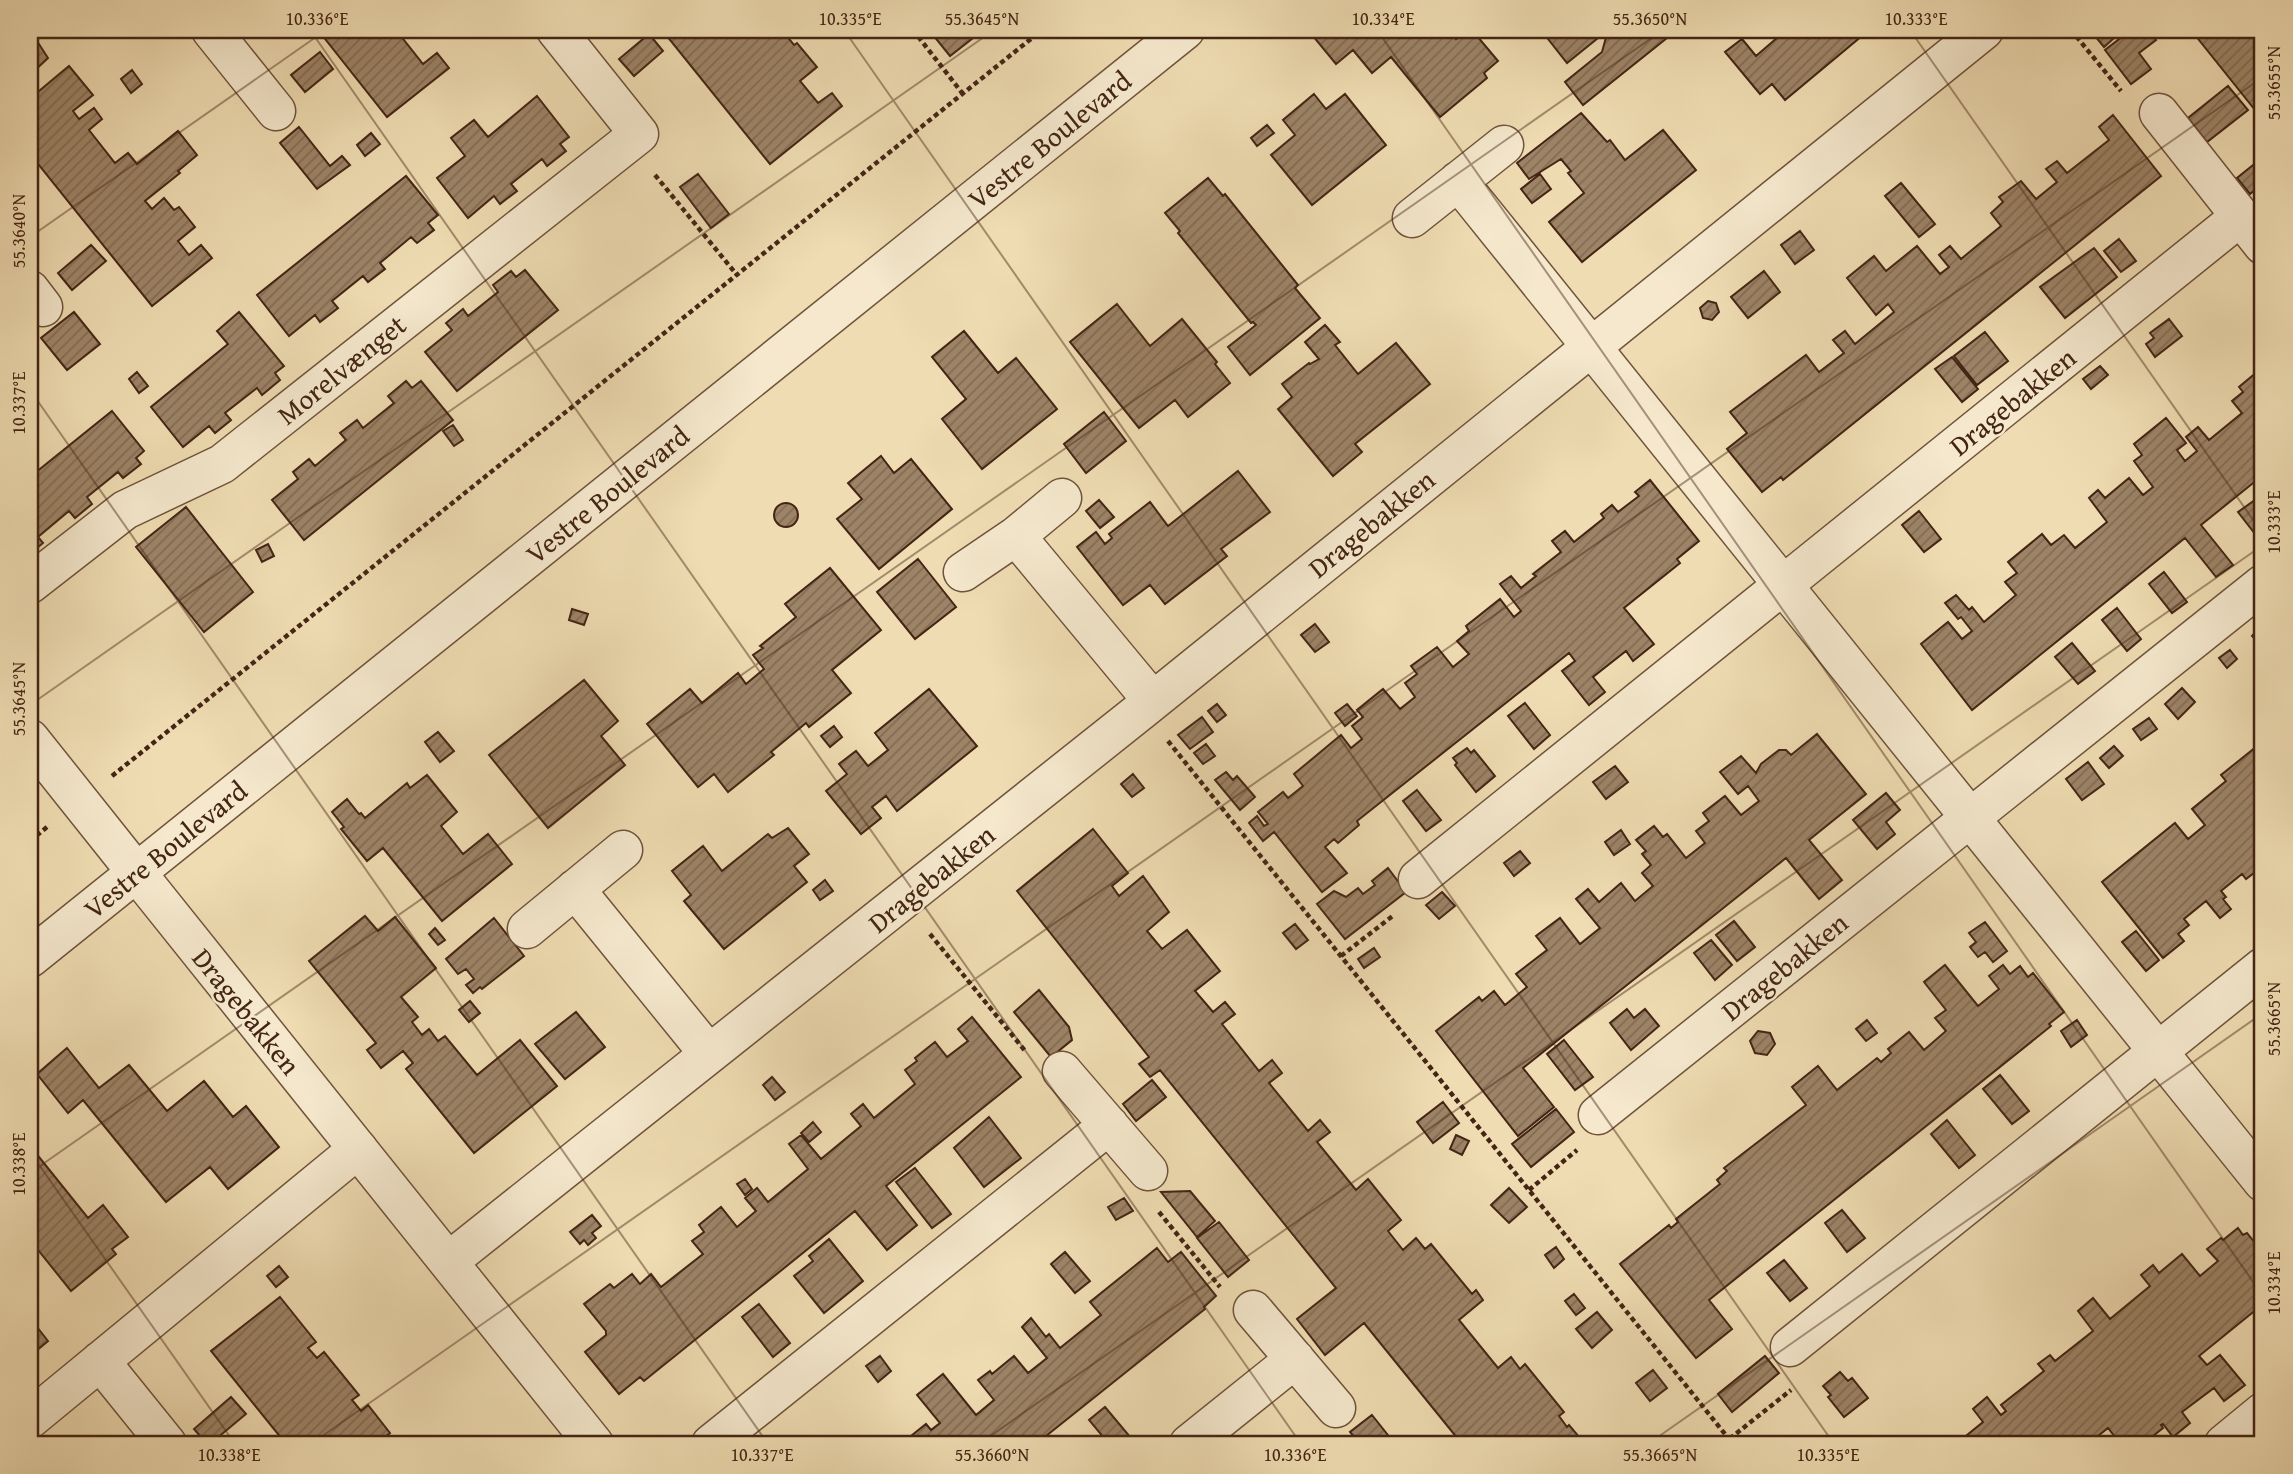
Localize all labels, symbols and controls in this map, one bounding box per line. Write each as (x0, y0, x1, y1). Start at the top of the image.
text: 10.336°E (285, 5, 349, 32)
text: 10.335°E (818, 5, 882, 32)
text: 55.3645°N (945, 5, 1020, 32)
text: 10.334°E (1351, 5, 1415, 32)
text: 55.3650°N (1613, 5, 1688, 32)
text: 10.333°E (1884, 5, 1948, 32)
text: 55.3655°N (2260, 45, 2287, 120)
street label: Vestre Boulevard (958, 60, 1140, 218)
text: 55.3640°N (5, 193, 32, 268)
street label: Morelvænget (268, 304, 415, 434)
street label: Dragebakken (1940, 337, 2085, 465)
text: 10.337°E (5, 371, 32, 435)
street label: Vestre Boulevard (516, 415, 698, 573)
street label: Dragebakken (1299, 459, 1444, 587)
text: 10.333°E (2260, 490, 2287, 554)
text: 55.3645°N (5, 661, 32, 736)
street label: Vestre Boulevard (74, 770, 256, 928)
street label: Dragebakken (859, 814, 1004, 942)
street label: Dragebakken (1712, 902, 1857, 1030)
street label: Dragebakken (183, 939, 311, 1084)
text: 55.3665°N (2260, 981, 2287, 1056)
text: 10.338°E (5, 1132, 32, 1196)
text: 10.334°E (2260, 1251, 2287, 1315)
text: 10.338°E (197, 1441, 261, 1468)
text: 10.337°E (730, 1441, 794, 1468)
text: 55.3660°N (955, 1441, 1030, 1468)
text: 10.336°E (1263, 1441, 1327, 1468)
text: 55.3665°N (1623, 1441, 1698, 1468)
text: 10.335°E (1796, 1441, 1860, 1468)

